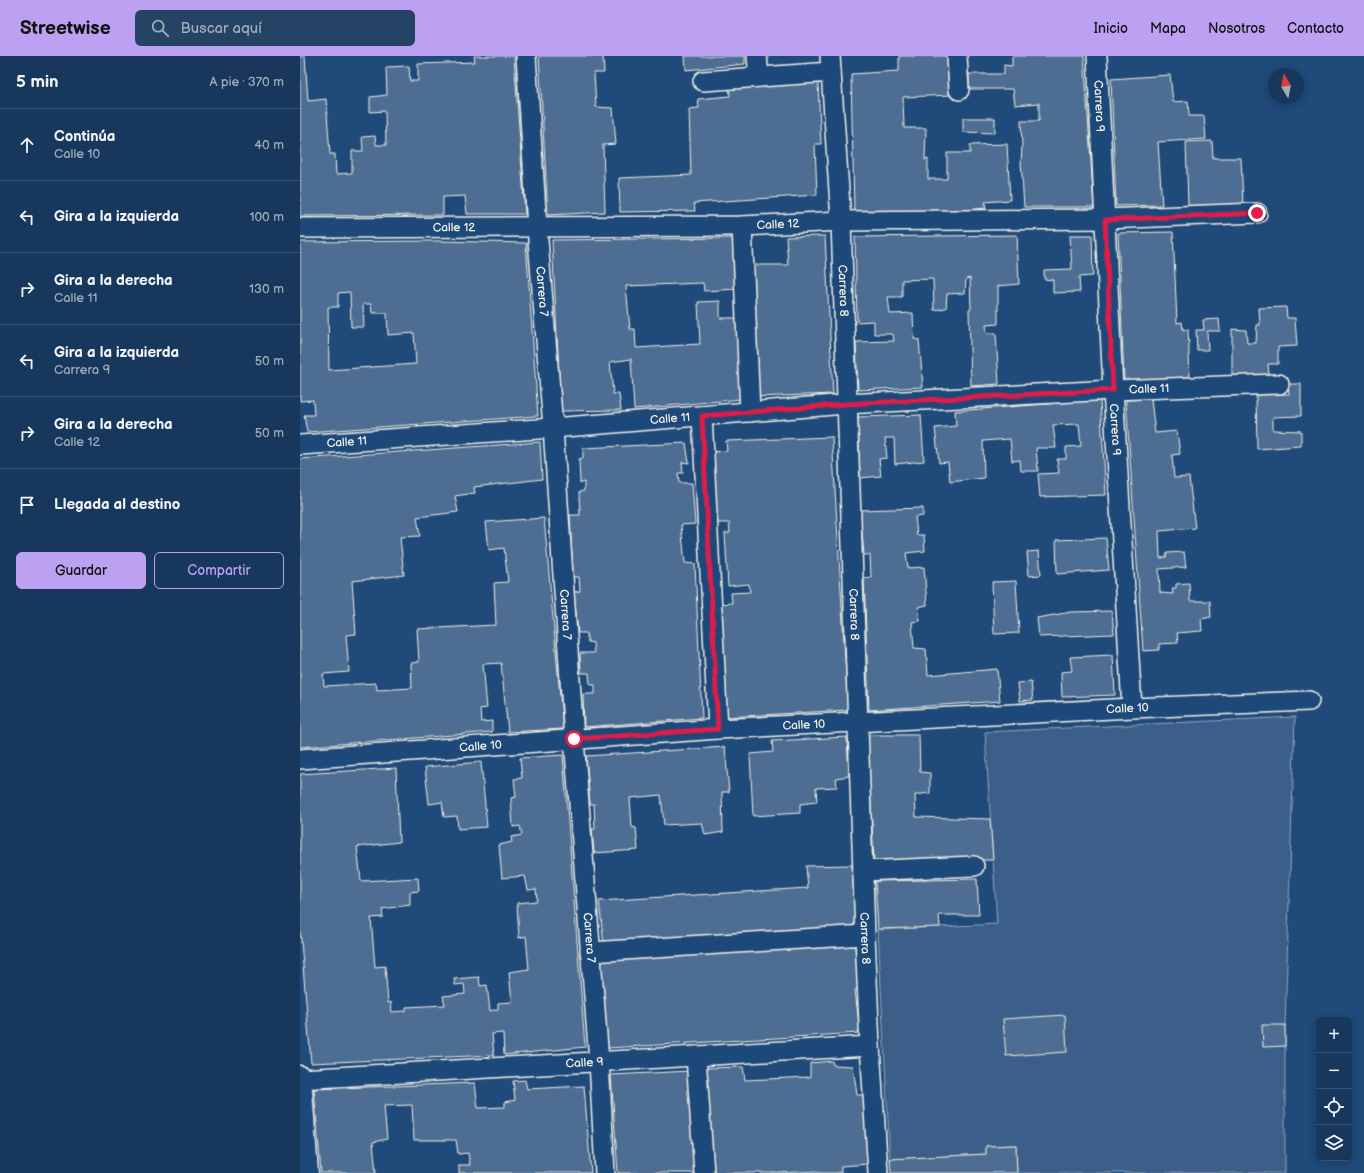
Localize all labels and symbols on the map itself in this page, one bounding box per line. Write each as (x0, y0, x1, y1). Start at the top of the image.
north arrow (1268, 68, 1304, 104)
street label: Carrera 9 (1090, 80, 1108, 132)
route end (1248, 204, 1266, 222)
street label: Calle 12 (756, 216, 800, 233)
street label: Calle 12 (433, 220, 475, 235)
street label: Carrera 8 (834, 264, 851, 317)
street label: Carrera 7 (532, 266, 551, 317)
street label: Calle 11 (1129, 381, 1169, 397)
street label: Carrera 9 (1106, 403, 1124, 456)
street label: Calle 11 (649, 410, 691, 428)
street label: Calle 11 (326, 434, 368, 451)
street label: Carrera 8 (845, 588, 862, 641)
street label: Carrera 7 (556, 589, 574, 640)
street label: Calle 10 (1106, 700, 1149, 717)
street label: Calle 10 (782, 717, 826, 734)
route start (565, 730, 583, 748)
street label: Calle 10 (459, 738, 502, 756)
street label: Carrera 7 (579, 912, 598, 964)
street label: Carrera 8 (856, 912, 873, 965)
street label: Calle 9 (565, 1054, 604, 1072)

